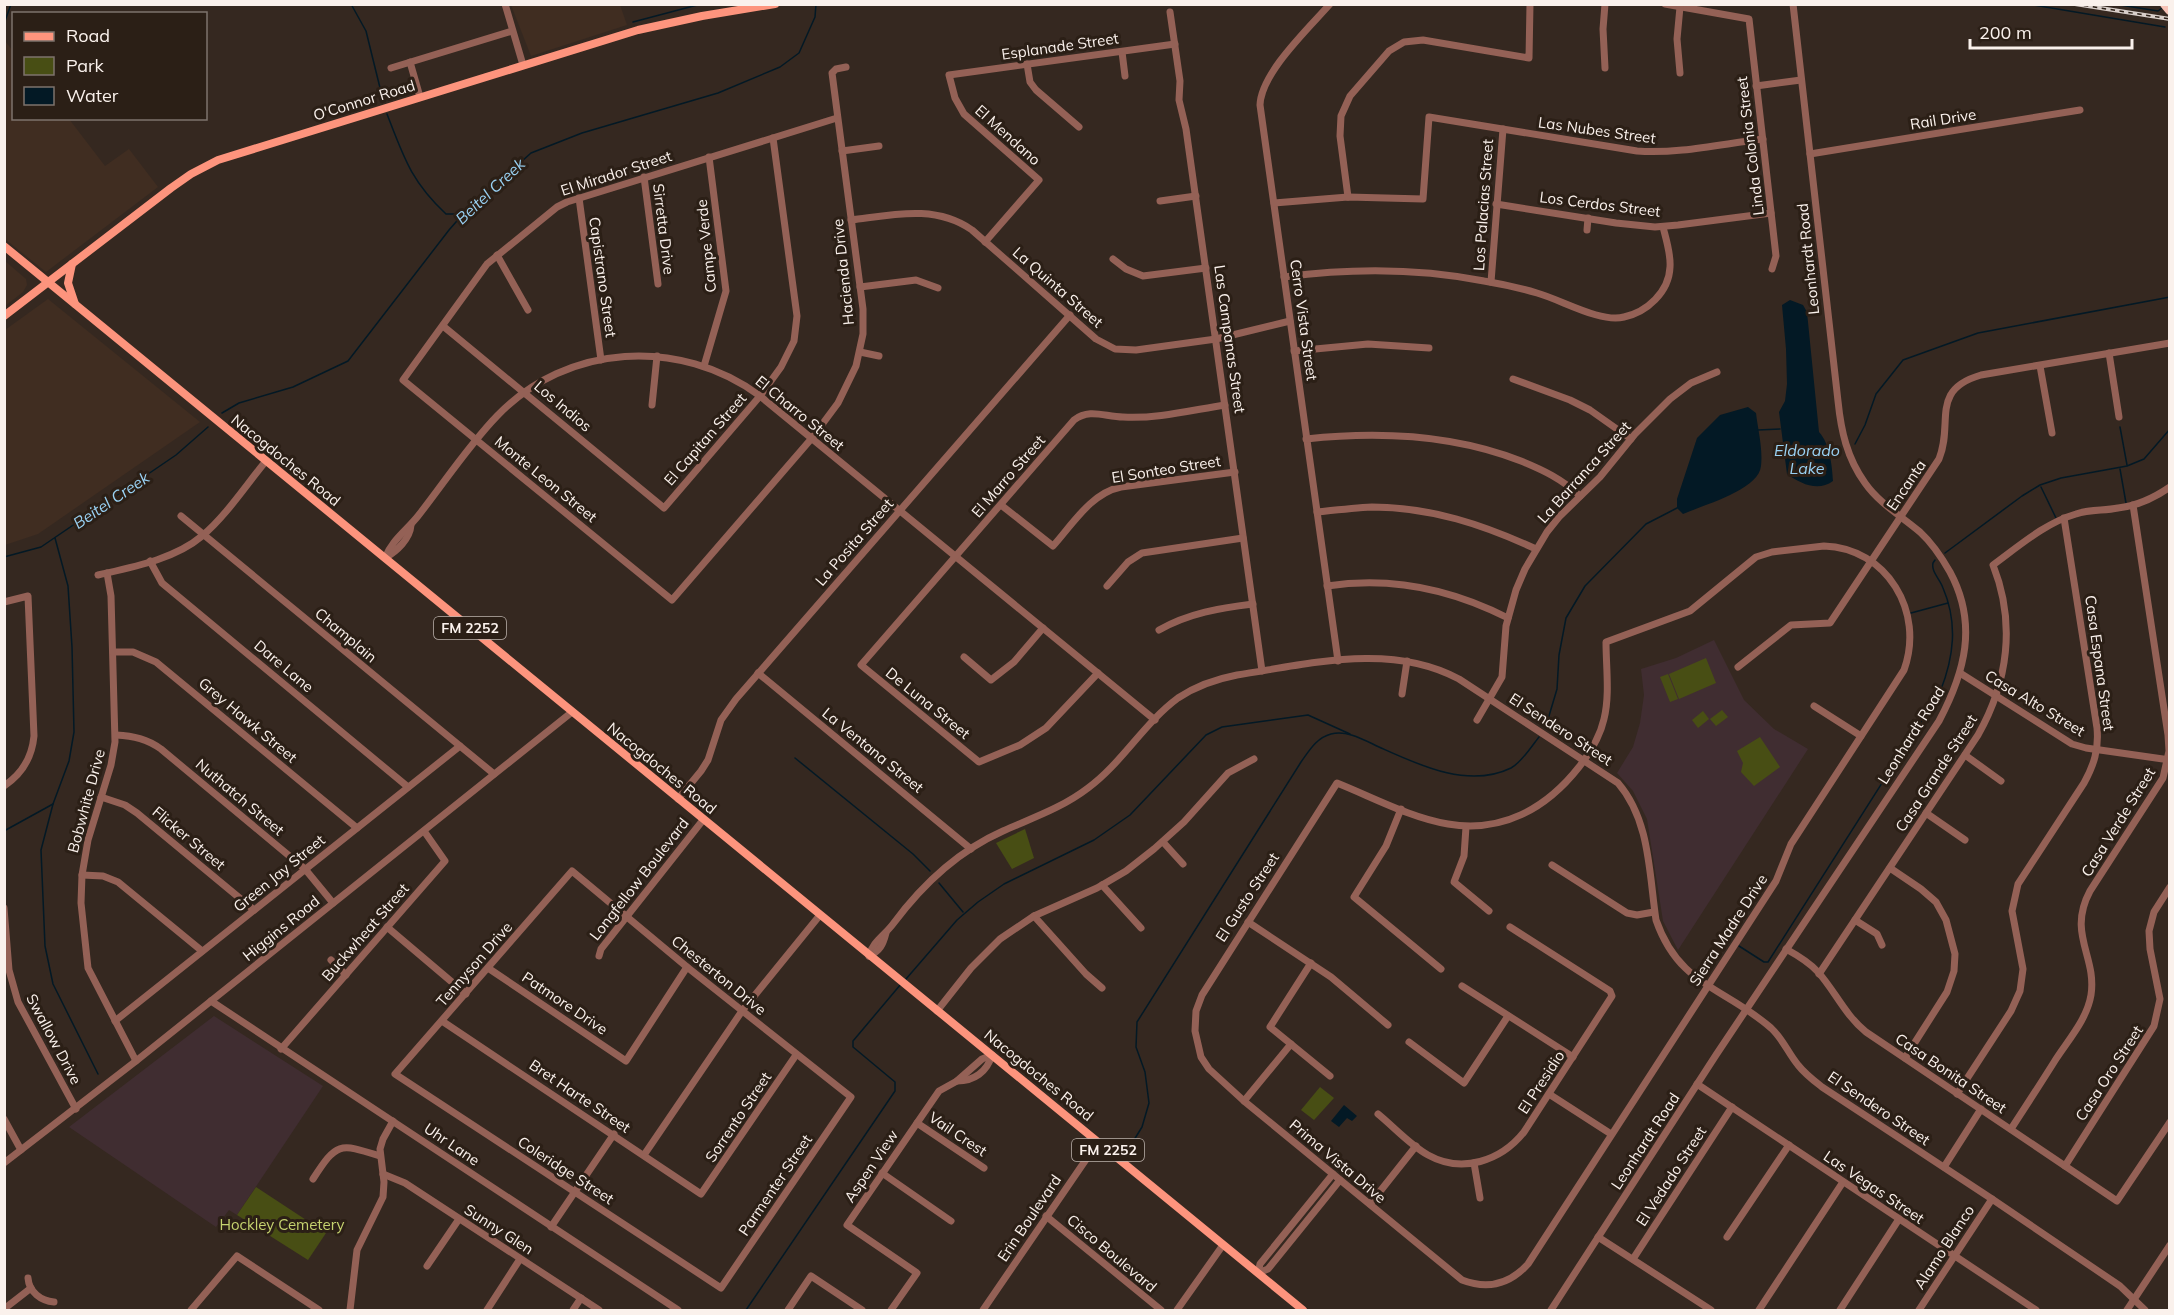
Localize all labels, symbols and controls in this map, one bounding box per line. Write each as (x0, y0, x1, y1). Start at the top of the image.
legend (12, 12, 207, 120)
scale bar (1970, 12, 2132, 50)
text: 200 m (1979, 21, 2032, 44)
text: Road (66, 24, 110, 47)
street label: Esplanade Street (1000, 28, 1120, 64)
text: Park (66, 54, 105, 77)
street label: O'Connor Road (311, 75, 417, 125)
street label: Linda Colonia Street (1732, 76, 1768, 216)
text: Water (66, 84, 119, 107)
street label: El Mendano (971, 101, 1045, 169)
street label: Rail Drive (1909, 104, 1977, 134)
street label: Las Nubes Street (1537, 112, 1657, 148)
street label: Los Palacias Street (1469, 139, 1497, 271)
street label: El Mirador Street (558, 146, 674, 200)
water label: Beitel Creek (451, 153, 530, 228)
street label: Sirretta Drive (649, 183, 679, 275)
street label: Los Cerdos Street (1538, 187, 1662, 221)
street label: Campe Verde (692, 198, 720, 294)
street label: Leonhardt Road (1793, 202, 1823, 316)
street label: Capistrano Street (585, 216, 621, 338)
street label: Hacienda Drive (828, 218, 858, 326)
street label: La Quinta Street (1009, 243, 1107, 331)
street label: Cerro Vista Street (1286, 258, 1322, 382)
street label: Las Campanas Street (1210, 264, 1250, 414)
street label: El Charro Street (752, 371, 848, 455)
street label: Los Indios (530, 376, 596, 436)
street label: El Capitan Street (660, 389, 750, 489)
street label: Nacogdoches Road (227, 410, 345, 510)
street label: La Barranca Street (1533, 417, 1635, 527)
street label: El Marro Street (967, 431, 1049, 521)
street label: Monte Leon Street (491, 432, 601, 526)
water label: Eldorado Lake (1774, 440, 1840, 478)
street label: El Sonteo Street (1110, 451, 1222, 487)
street label: Encanta (1882, 456, 1930, 514)
water label: Beitel Creek (69, 467, 154, 533)
street label: La Posita Street (811, 494, 897, 590)
street label: Casa Espana Street (2081, 594, 2119, 732)
street label: Champlain (311, 604, 381, 666)
road number: FM 2252 (434, 617, 506, 639)
street label: Dare Lane (250, 636, 318, 696)
street label: De Luna Street (882, 663, 974, 743)
street label: Casa Alto Street (1982, 666, 2088, 740)
street label: Grey Hawk Street (195, 673, 301, 767)
street label: Leonhardt Road (1873, 683, 1949, 787)
street label: El Sendero Street (1506, 689, 1616, 769)
street label: La Ventana Street (818, 703, 928, 797)
street label: Casa Grande Street (1891, 711, 1981, 835)
street label: Nacogdoches Road (603, 718, 721, 818)
street label: Bobwhite Drive (63, 747, 109, 855)
street label: Nuthatch Street (192, 754, 288, 840)
street label: Casa Verde Street (2077, 764, 2159, 880)
street label: Flicker Street (149, 802, 229, 874)
street label: Longfellow Boulevard (585, 814, 693, 944)
street label: Green Jay Street (229, 830, 329, 916)
street label: El Gusto Street (1211, 849, 1283, 945)
street label: Sierra Madre Drive (1685, 871, 1771, 989)
street label: Buckwheat Street (317, 879, 413, 985)
street label: Higgins Road (239, 891, 323, 965)
street label: Tennyson Drive (432, 918, 516, 1010)
street label: Chesterton Drive (668, 931, 770, 1019)
street label: Patmore Drive (519, 967, 611, 1039)
street label: Swallow Drive (22, 990, 86, 1088)
street label: Casa Oro Street (2071, 1022, 2147, 1124)
street label: Nacogdoches Road (980, 1025, 1098, 1125)
street label: Casa Bonita Street (1892, 1029, 2010, 1117)
street label: El Presidio (1514, 1047, 1568, 1117)
street label: Bret Harte Street (526, 1055, 634, 1137)
street label: El Sendero Street (1824, 1067, 1934, 1149)
street label: Sorrento Street (701, 1068, 775, 1166)
street label: Leonhardt Road (1607, 1089, 1683, 1193)
street label: Vail Crest (925, 1108, 991, 1160)
street label: Prima Vista Drive (1286, 1115, 1390, 1207)
street label: Uhr Lane (420, 1118, 484, 1170)
street label: El Vedado Street (1632, 1123, 1710, 1229)
street label: Aspen View (840, 1126, 902, 1206)
street label: Parmenter Street (734, 1131, 816, 1239)
street label: Coleridge Street (514, 1132, 618, 1208)
road number: FM 2252 (1072, 1139, 1144, 1161)
street label: Las Vegas Street (1820, 1146, 1928, 1228)
street label: Erin Boulevard (993, 1171, 1065, 1265)
street label: Sunny Glen (461, 1200, 537, 1258)
street label: Alamo Blanco (1910, 1201, 1978, 1293)
street label: Cisco Boulevard (1063, 1210, 1161, 1296)
park label: Hockley Cemetery (219, 1215, 345, 1234)

